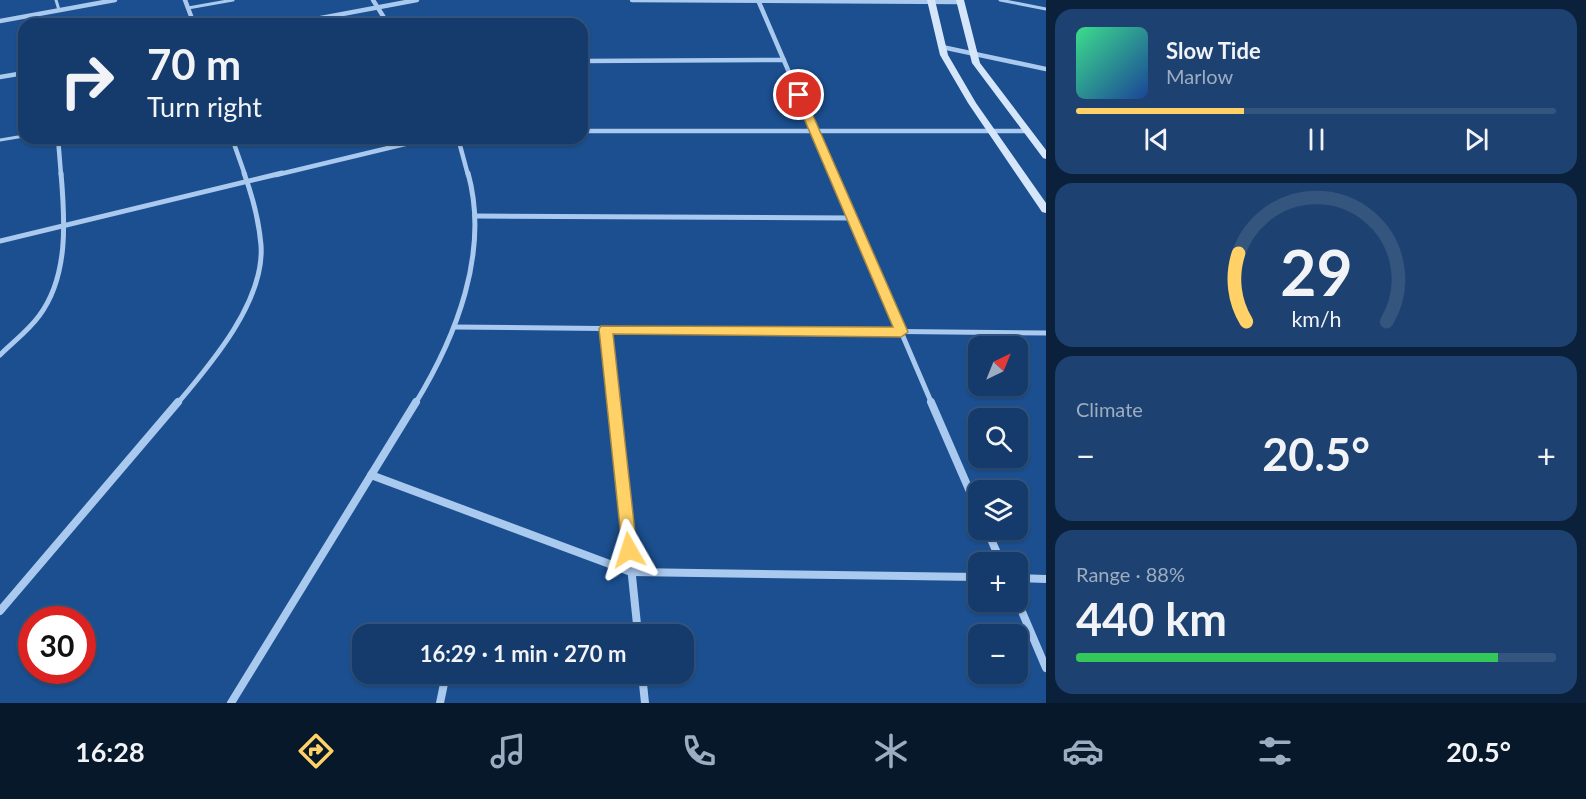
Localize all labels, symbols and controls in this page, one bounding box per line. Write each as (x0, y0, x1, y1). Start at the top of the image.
text: Slow Tide (1166, 37, 1261, 64)
text: 70 m (147, 39, 241, 89)
icon: right (48, 42, 126, 120)
text: Marlow (1166, 64, 1233, 88)
pin (773, 69, 824, 120)
icon: arrive (782, 78, 815, 111)
text: Turn right (147, 90, 262, 123)
icon: previous (1140, 123, 1173, 156)
icon: pause (1300, 123, 1333, 156)
icon: next (1460, 123, 1493, 156)
text: 29 (1280, 234, 1352, 309)
text: km/h (1291, 306, 1341, 332)
north arrow (968, 336, 1028, 396)
map controls (968, 336, 1028, 684)
text: Climate (1076, 397, 1143, 421)
button: search (968, 408, 1028, 468)
text: 20.5° (1262, 427, 1370, 481)
text: − (1076, 435, 1095, 475)
text: + (1537, 435, 1556, 475)
button: layers (968, 480, 1028, 540)
position arrow (597, 518, 661, 582)
button: + (968, 552, 1028, 612)
text: Range · 88% (1076, 562, 1185, 586)
text: 440 km (1076, 592, 1227, 646)
speed limit sign: 30 (18, 606, 96, 684)
button: − (968, 624, 1028, 684)
text: 16:29 · 1 min · 270 m (420, 640, 626, 667)
icon: directions (295, 730, 337, 772)
icon: music (487, 730, 529, 772)
icon: phone (678, 730, 720, 772)
icon: climate (870, 730, 912, 772)
icon: car (1062, 730, 1104, 772)
icon: filters (1254, 730, 1296, 772)
text: 16:28 (75, 735, 145, 768)
text: 20.5° (1446, 735, 1511, 768)

